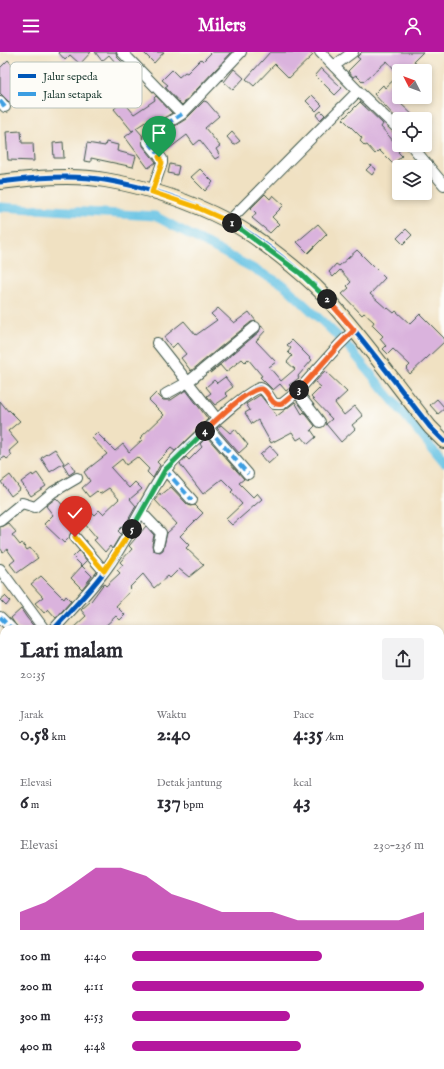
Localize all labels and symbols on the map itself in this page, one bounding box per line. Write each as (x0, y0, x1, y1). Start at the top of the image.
legend (10, 62, 142, 108)
north arrow (392, 64, 432, 104)
text: Jalur sepeda (41, 70, 98, 84)
text: Jalan setapak (41, 88, 102, 102)
pin (142, 116, 176, 157)
pin: 1 (222, 213, 242, 233)
pin: 2 (317, 289, 337, 309)
pin: 3 (289, 380, 309, 400)
pin: 4 (195, 421, 215, 441)
pin (58, 496, 92, 537)
pin: 5 (122, 519, 142, 539)

